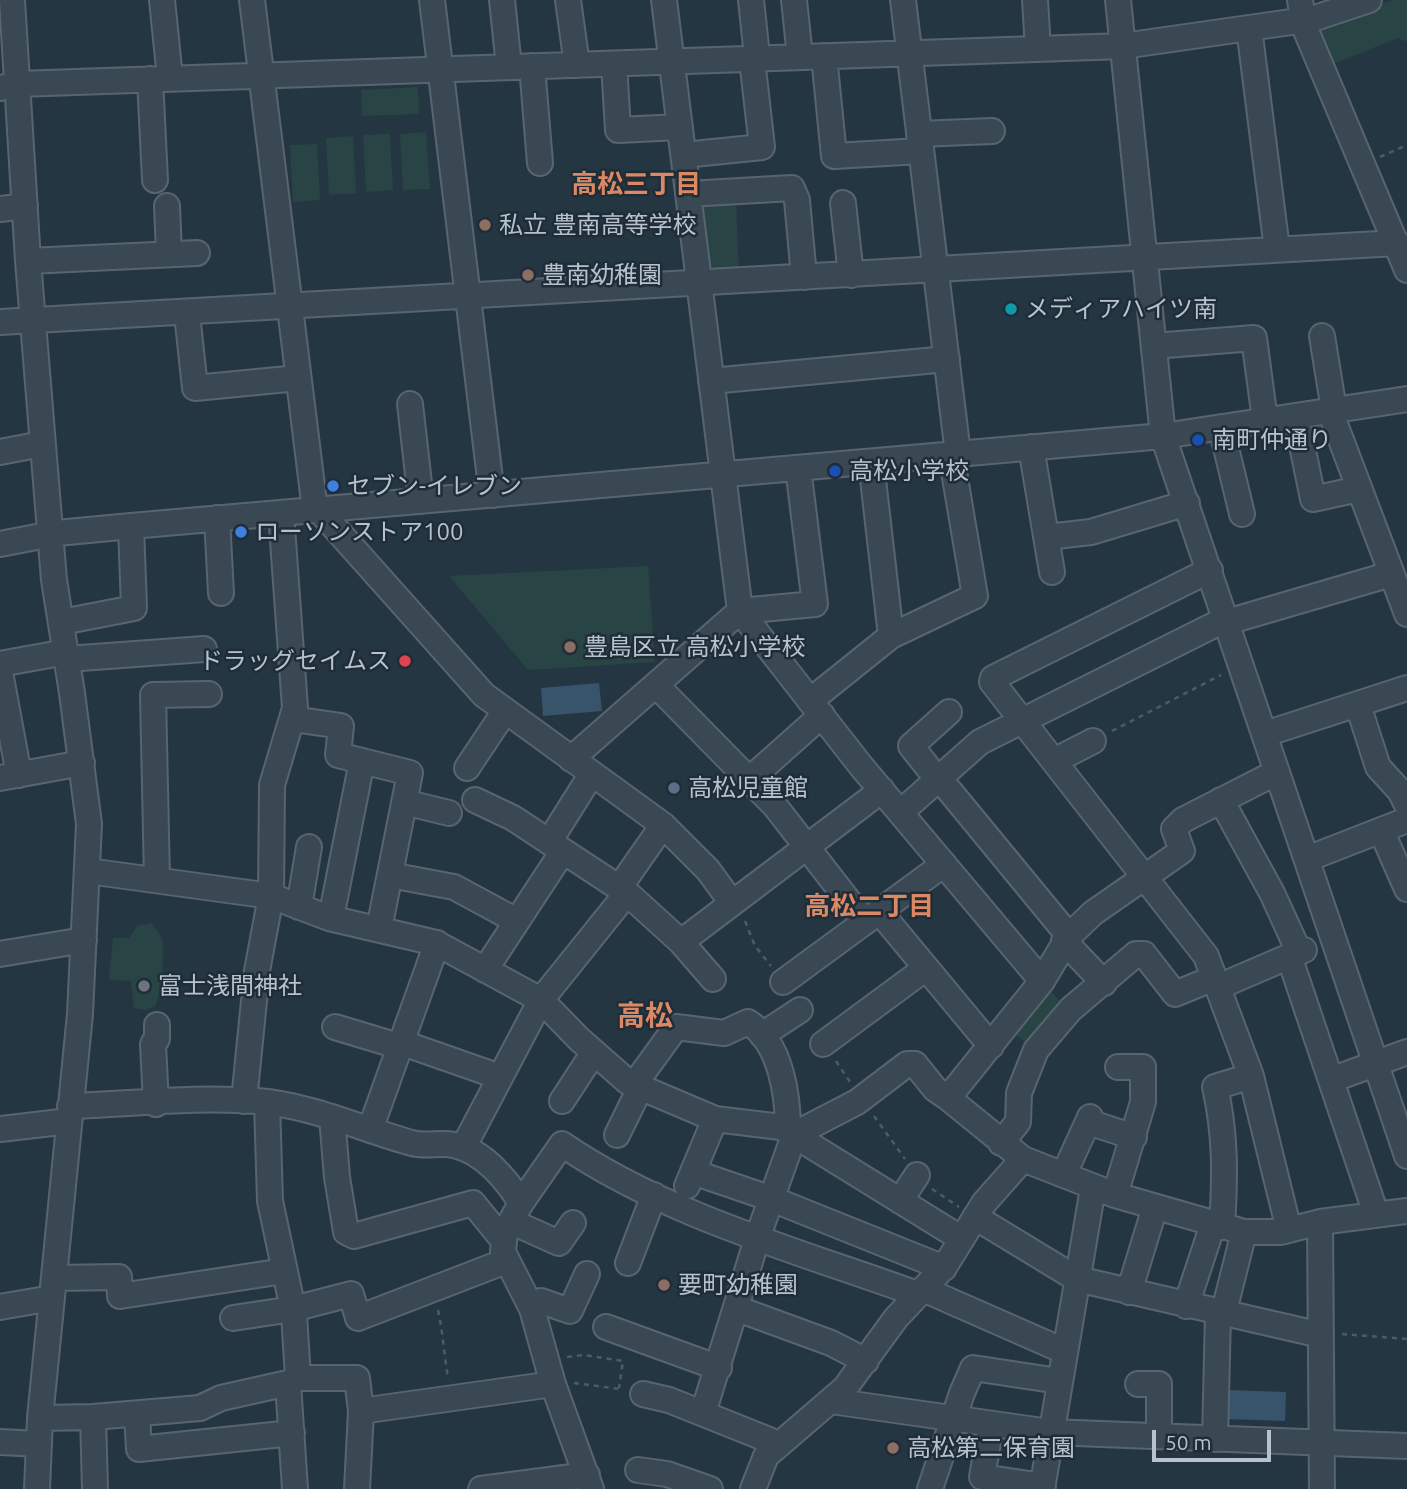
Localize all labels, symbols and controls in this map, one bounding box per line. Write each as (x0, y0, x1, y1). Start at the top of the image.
district label: 高松三丁目 (571, 168, 701, 200)
place label: 私立 豊南高等学校 (499, 211, 696, 239)
marker: 私立 豊南高等学校 (477, 217, 493, 233)
place label: 豊南幼稚園 (542, 261, 662, 289)
marker: 豊南幼稚園 (520, 267, 536, 283)
place label: メディアハイツ南 (1025, 295, 1217, 323)
marker: メディアハイツ南 (1003, 301, 1019, 317)
place label: 南町仲通り (1212, 426, 1332, 454)
marker: 南町仲通り (1190, 432, 1206, 448)
place label: 高松小学校 (849, 457, 969, 485)
marker: 高松小学校 (827, 463, 843, 479)
place label: セブン-イレブン (347, 472, 522, 500)
marker: セブン-イレブン (325, 478, 341, 494)
place label: ローソンストア100 (255, 518, 464, 546)
marker: ローソンストア100 (233, 524, 249, 540)
place label: 豊島区立 高松小学校 (584, 633, 805, 661)
marker: 豊島区立 高松小学校 (562, 639, 578, 655)
place label: ドラッグセイムス (199, 647, 391, 675)
marker: ドラッグセイムス (397, 653, 413, 669)
place label: 高松児童館 (688, 774, 808, 802)
marker: 高松児童館 (666, 780, 682, 796)
district label: 高松二丁目 (804, 890, 934, 922)
place label: 富士浅間神社 (158, 972, 302, 1000)
marker: 富士浅間神社 (136, 978, 152, 994)
district label: 高松 (617, 999, 673, 1033)
place label: 要町幼稚園 (678, 1271, 798, 1299)
marker: 要町幼稚園 (656, 1277, 672, 1293)
scale bar (1155, 1416, 1274, 1460)
text: 50 m (1165, 1430, 1212, 1454)
place label: 高松第二保育園 (907, 1434, 1075, 1462)
marker: 高松第二保育園 (885, 1440, 901, 1456)

